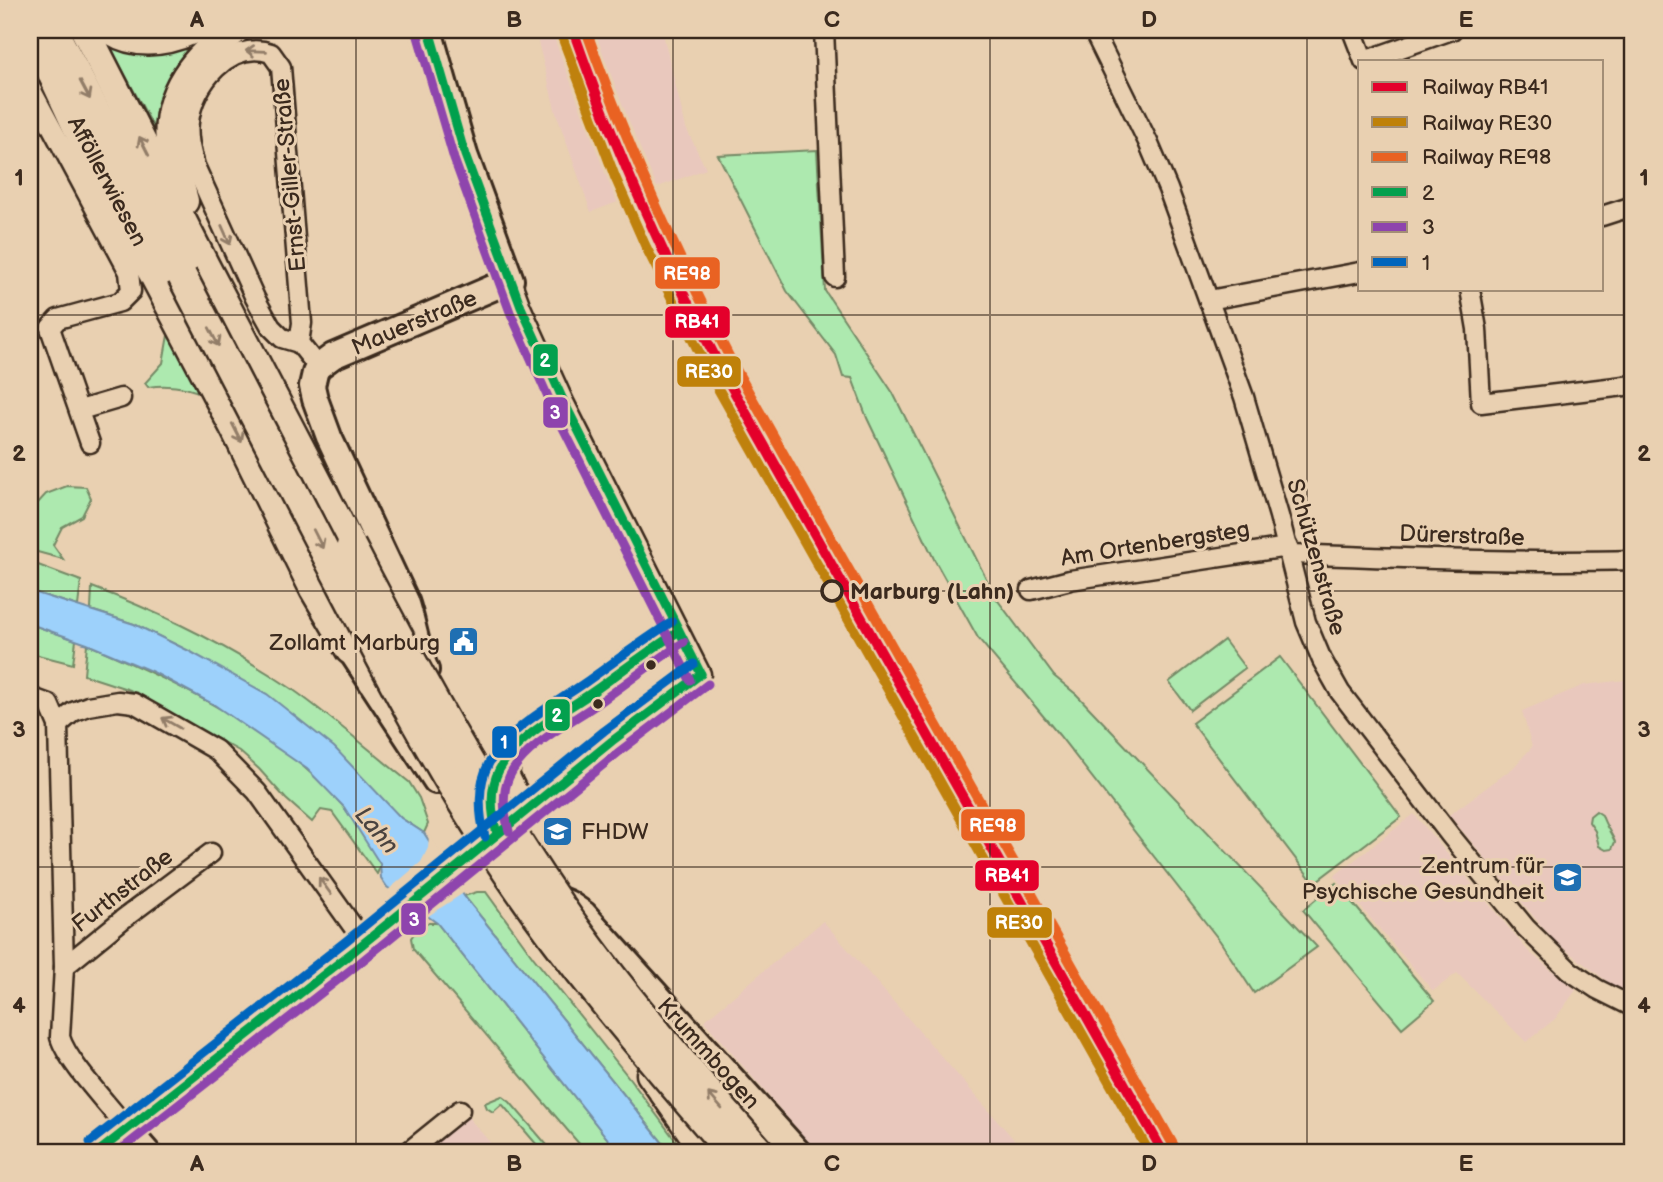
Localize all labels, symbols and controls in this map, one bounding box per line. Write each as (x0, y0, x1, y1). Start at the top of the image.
text: A (189, 6, 205, 34)
text: B (506, 6, 522, 34)
text: C (824, 6, 840, 34)
text: D (1141, 6, 1157, 34)
text: E (1459, 6, 1474, 34)
one-way arrow (245, 45, 268, 58)
legend (1358, 60, 1604, 290)
text: Railway RB41 (1422, 75, 1548, 100)
street label: Ernst-Giller-Straße (268, 77, 312, 273)
one-way arrow (78, 79, 92, 100)
text: Railway RE30 (1422, 111, 1552, 136)
street label: Afföllerwiesen (61, 112, 153, 251)
one-way arrow (136, 136, 150, 157)
text: Railway RE98 (1422, 145, 1551, 170)
text: 1 (14, 164, 24, 192)
text: 1 (1639, 164, 1649, 192)
text: 2 (1422, 181, 1435, 206)
text: 3 (1422, 215, 1435, 240)
one-way arrow (220, 223, 233, 245)
text: 1 (1422, 251, 1430, 276)
line badge: RE98 (654, 256, 721, 290)
text: RE98 (663, 263, 711, 286)
street label: Mauerstraße (348, 284, 481, 362)
line badge: RB41 (664, 305, 731, 339)
text: RB41 (674, 311, 720, 334)
one-way arrow (207, 326, 221, 347)
line badge: 2 (532, 343, 559, 377)
text: 2 (539, 350, 551, 373)
line badge: RE30 (676, 355, 742, 388)
text: RE30 (685, 361, 733, 384)
line badge: 3 (542, 396, 569, 429)
text: 3 (549, 402, 561, 425)
one-way arrow (231, 422, 244, 443)
text: 2 (12, 440, 26, 468)
text: 2 (1637, 440, 1651, 468)
street label: Schützenstraße (1280, 476, 1352, 639)
street label: Am Ortenbergsteg (1059, 515, 1252, 573)
street label: Dürerstraße (1399, 520, 1525, 552)
one-way arrow (312, 528, 326, 549)
place label: Marburg (Lahn) (850, 578, 1014, 606)
marker: Marburg (Lahn) (821, 580, 843, 602)
public building icon: Zollamt Marburg (446, 625, 480, 659)
place label: Zollamt Marburg (269, 629, 440, 657)
unlabelled marker (644, 658, 658, 672)
unlabelled marker (591, 697, 605, 711)
line badge: 2 (544, 698, 571, 732)
text: 2 (551, 705, 563, 728)
text: 3 (12, 716, 26, 744)
one-way arrow (161, 716, 181, 730)
text: 3 (1637, 716, 1651, 744)
line badge: 1 (491, 725, 518, 759)
text: 1 (500, 732, 508, 755)
water label: Lahn (349, 801, 405, 860)
line badge: RE98 (960, 808, 1026, 842)
school or university icon: FHDW (541, 814, 575, 848)
text: RE98 (969, 815, 1017, 838)
place label: FHDW (581, 818, 649, 846)
street label: Furthstraße (67, 843, 179, 939)
place label: Zentrum für Psychische Gesundheit (1302, 852, 1545, 906)
line badge: RB41 (974, 859, 1040, 892)
school or university icon: Zentrum für Psychische Gesundheit (1550, 861, 1584, 895)
text: RB41 (984, 865, 1030, 888)
one-way arrow (318, 877, 332, 896)
line badge: 3 (400, 902, 427, 936)
line badge: RE30 (986, 906, 1053, 939)
text: 3 (408, 909, 420, 932)
text: RE30 (995, 912, 1043, 935)
text: 4 (12, 992, 26, 1020)
street label: Krummbogen (651, 992, 766, 1115)
text: 4 (1637, 992, 1651, 1020)
one-way arrow (707, 1092, 723, 1110)
text: A (189, 1150, 205, 1178)
text: B (506, 1150, 522, 1178)
text: C (824, 1150, 840, 1178)
text: D (1141, 1150, 1157, 1178)
text: E (1459, 1150, 1474, 1178)

